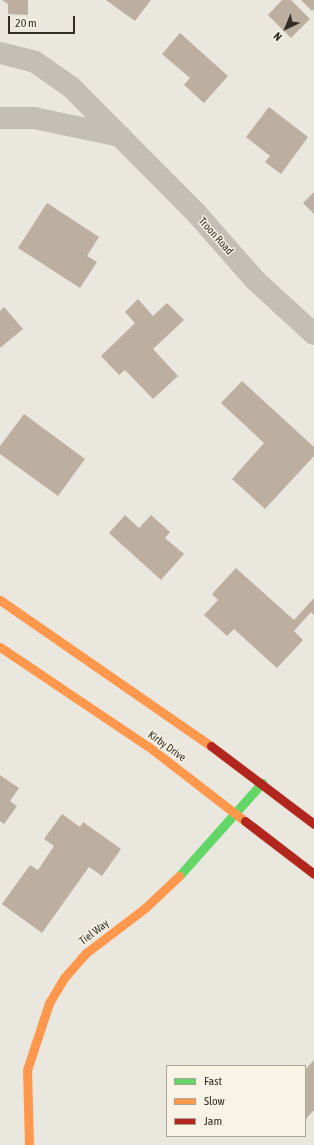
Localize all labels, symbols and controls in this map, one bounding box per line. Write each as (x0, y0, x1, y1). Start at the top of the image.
scale bar (10, 8, 77, 34)
north arrow (266, 8, 306, 48)
text: 20 m (15, 16, 37, 30)
text: N (271, 30, 284, 43)
street label: Troon Road (196, 215, 236, 257)
street label: Kirby Drive (145, 728, 189, 764)
street label: Tiel Way (77, 917, 111, 947)
legend (166, 1065, 306, 1137)
text: Fast (204, 1074, 222, 1088)
text: Slow (204, 1094, 225, 1108)
text: Jam (204, 1114, 222, 1128)

